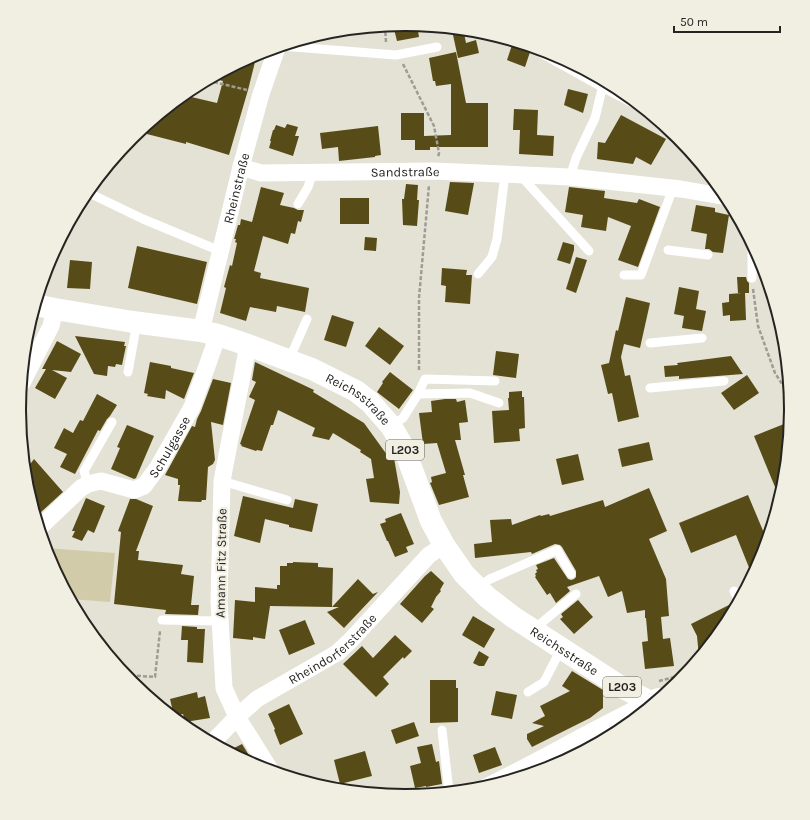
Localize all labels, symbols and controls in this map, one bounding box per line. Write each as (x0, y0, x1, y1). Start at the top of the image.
scale bar (674, 8, 780, 34)
text: 50 m (680, 15, 708, 29)
street label: Rheinstraße (220, 151, 252, 225)
street label: Sandstraße (371, 164, 440, 179)
street label: Reichsstraße (323, 370, 394, 428)
street label: Schulgasse (145, 413, 193, 481)
road number: L203 (386, 440, 424, 460)
street label: Amann Fitz Straße (213, 508, 229, 618)
street label: Rheindorferstraße (285, 610, 379, 687)
street label: Reichsstraße (528, 623, 602, 678)
road number: L203 (603, 677, 641, 697)

